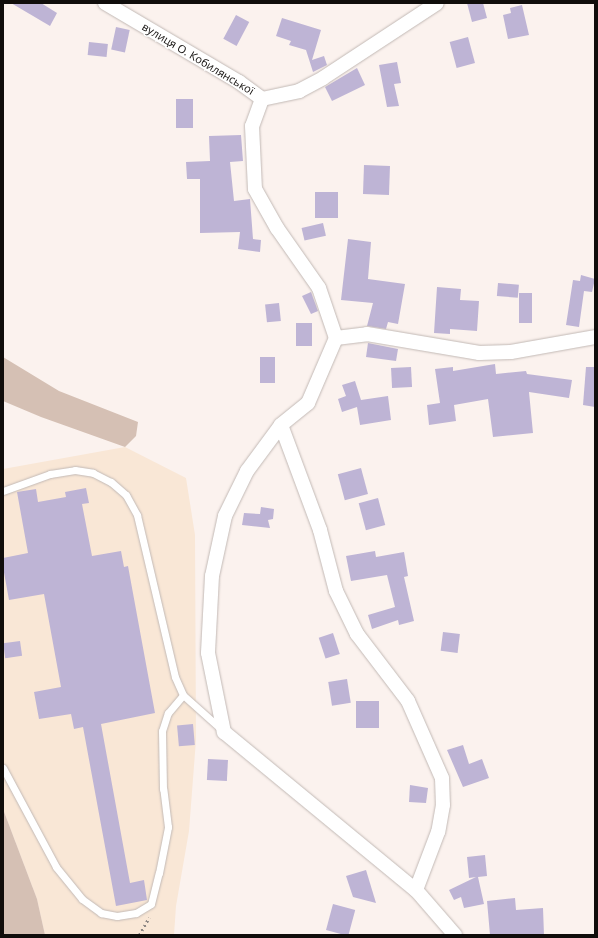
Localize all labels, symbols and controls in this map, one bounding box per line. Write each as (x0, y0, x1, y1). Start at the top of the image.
street label: вулиця О. Кобилянської (140, 20, 256, 98)

